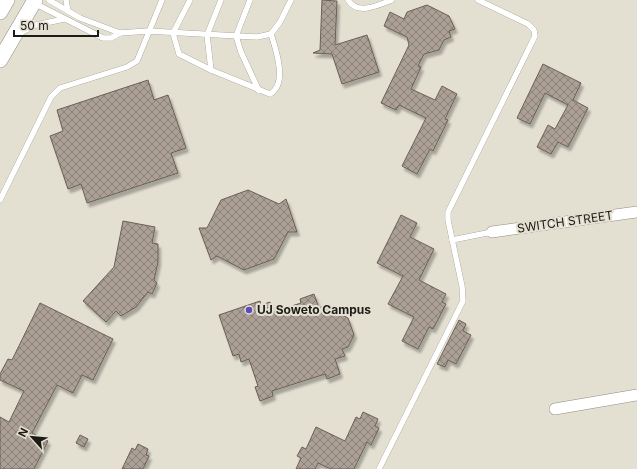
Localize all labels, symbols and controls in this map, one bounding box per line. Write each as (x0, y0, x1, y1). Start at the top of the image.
scale bar (14, 12, 98, 38)
text: 50 m (20, 18, 49, 33)
street label: SWITCH STREET (516, 207, 614, 236)
place label: UJ Soweto Campus (257, 302, 371, 317)
marker: UJ Soweto Campus (244, 305, 254, 315)
north arrow (12, 417, 52, 457)
text: N (15, 426, 31, 439)

